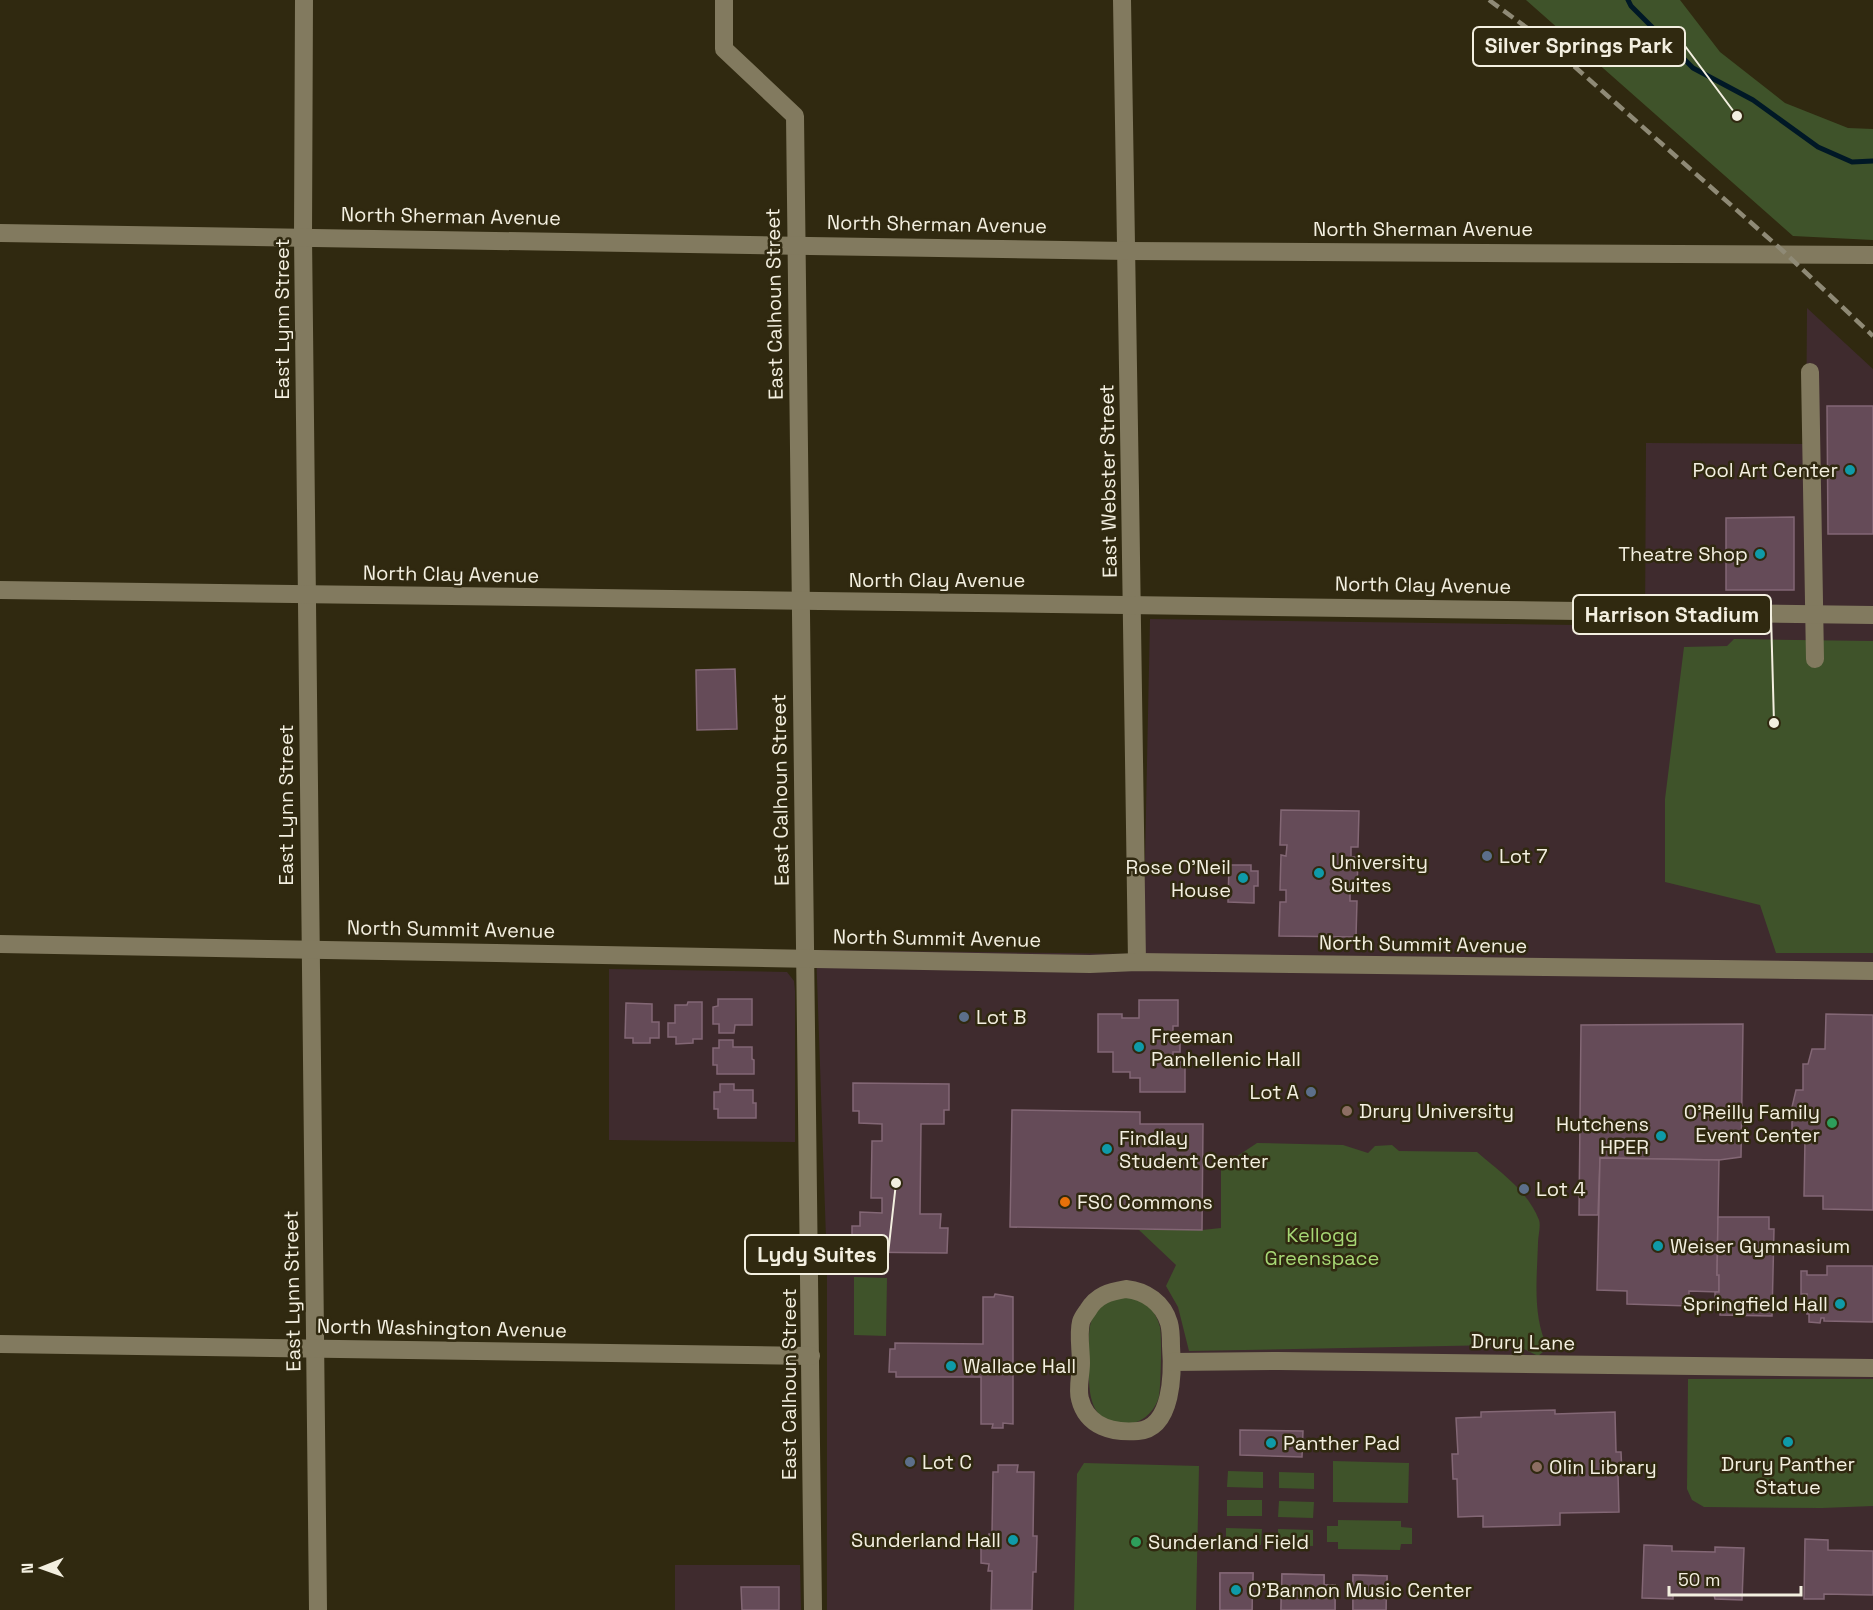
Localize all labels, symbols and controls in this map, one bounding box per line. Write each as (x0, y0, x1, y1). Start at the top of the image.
callout: Silver Springs Park (1473, 27, 1685, 66)
text: Silver Springs Park (1485, 32, 1673, 59)
street label: North Sherman Avenue (341, 201, 561, 231)
street label: East Calhoun Street (759, 208, 789, 400)
street label: North Sherman Avenue (827, 209, 1047, 239)
street label: North Sherman Avenue (1313, 216, 1533, 242)
street label: East Lynn Street (269, 238, 295, 400)
street label: East Webster Street (1093, 384, 1123, 578)
place label: Pool Art Center (1692, 457, 1838, 483)
marker: Pool Art Center (1843, 463, 1857, 477)
place label: Theatre Shop (1618, 541, 1748, 567)
marker: Theatre Shop (1753, 547, 1767, 561)
street label: North Clay Avenue (363, 559, 539, 589)
street label: North Clay Avenue (849, 567, 1025, 593)
street label: North Clay Avenue (1335, 570, 1511, 600)
callout: Harrison Stadium (1573, 595, 1771, 634)
text: Harrison Stadium (1585, 601, 1759, 628)
street label: East Calhoun Street (765, 694, 795, 886)
street label: East Lynn Street (273, 724, 299, 886)
place label: Lot 7 (1499, 843, 1547, 869)
place label: University Suites (1331, 849, 1428, 898)
marker: Lot 7 (1480, 849, 1494, 863)
place label: Rose O’Neil House (1125, 854, 1231, 903)
marker: University Suites (1312, 866, 1326, 880)
marker: Rose O’Neil House (1236, 871, 1250, 885)
street label: North Summit Avenue (347, 914, 555, 944)
street label: North Summit Avenue (833, 923, 1041, 953)
street label: North Summit Avenue (1319, 929, 1527, 959)
place label: Lot B (976, 1004, 1026, 1030)
marker: Lot B (957, 1010, 971, 1024)
place label: Freeman Panhellenic Hall (1151, 1023, 1301, 1072)
marker: Freeman Panhellenic Hall (1132, 1040, 1146, 1054)
place label: Lot A (1250, 1079, 1299, 1105)
marker: Lot A (1304, 1085, 1318, 1099)
place label: Drury University (1359, 1098, 1514, 1124)
place label: O'Reilly Family Event Center (1684, 1099, 1820, 1148)
marker: Drury University (1340, 1104, 1354, 1118)
place label: Hutchens HPER (1556, 1111, 1649, 1160)
marker: O'Reilly Family Event Center (1825, 1116, 1839, 1130)
place label: Findlay Student Center (1119, 1125, 1269, 1174)
marker: Hutchens HPER (1654, 1129, 1668, 1143)
marker: Findlay Student Center (1100, 1142, 1114, 1156)
place label: Lot 4 (1536, 1176, 1586, 1202)
marker: Lot 4 (1517, 1182, 1531, 1196)
place label: FSC Commons (1077, 1189, 1213, 1215)
marker: FSC Commons (1058, 1195, 1072, 1209)
street label: East Lynn Street (278, 1210, 306, 1372)
park label: Kellogg Greenspace (1265, 1222, 1379, 1271)
place label: Weiser Gymnasium (1670, 1233, 1850, 1259)
callout: Lydy Suites (745, 1235, 888, 1274)
marker: Weiser Gymnasium (1651, 1239, 1665, 1253)
text: Lydy Suites (757, 1241, 877, 1268)
street label: East Calhoun Street (776, 1288, 802, 1480)
place label: Springfield Hall (1683, 1291, 1828, 1317)
marker: Springfield Hall (1833, 1297, 1847, 1311)
street label: North Washington Avenue (317, 1313, 567, 1343)
street label: Drury Lane (1471, 1328, 1575, 1356)
place label: Wallace Hall (963, 1353, 1076, 1379)
marker: Wallace Hall (944, 1359, 958, 1373)
place label: Panther Pad (1283, 1430, 1400, 1456)
marker: Drury Panther Statue (1781, 1435, 1795, 1449)
marker: Panther Pad (1264, 1436, 1278, 1450)
place label: Lot C (922, 1449, 972, 1475)
place label: Drury Panther Statue (1721, 1451, 1855, 1500)
place label: Olin Library (1549, 1454, 1657, 1480)
marker: Lot C (903, 1455, 917, 1469)
marker: Olin Library (1530, 1460, 1544, 1474)
place label: Sunderland Hall (851, 1527, 1001, 1553)
place label: Sunderland Field (1148, 1529, 1309, 1555)
marker: Sunderland Hall (1006, 1533, 1020, 1547)
marker: Sunderland Field (1129, 1535, 1143, 1549)
north arrow (12, 1538, 72, 1598)
scale bar (1669, 1559, 1801, 1597)
text: N (17, 1563, 38, 1574)
text: 50 m (1678, 1568, 1720, 1591)
place label: O'Bannon Music Center (1248, 1577, 1472, 1603)
marker: O'Bannon Music Center (1229, 1583, 1243, 1597)

